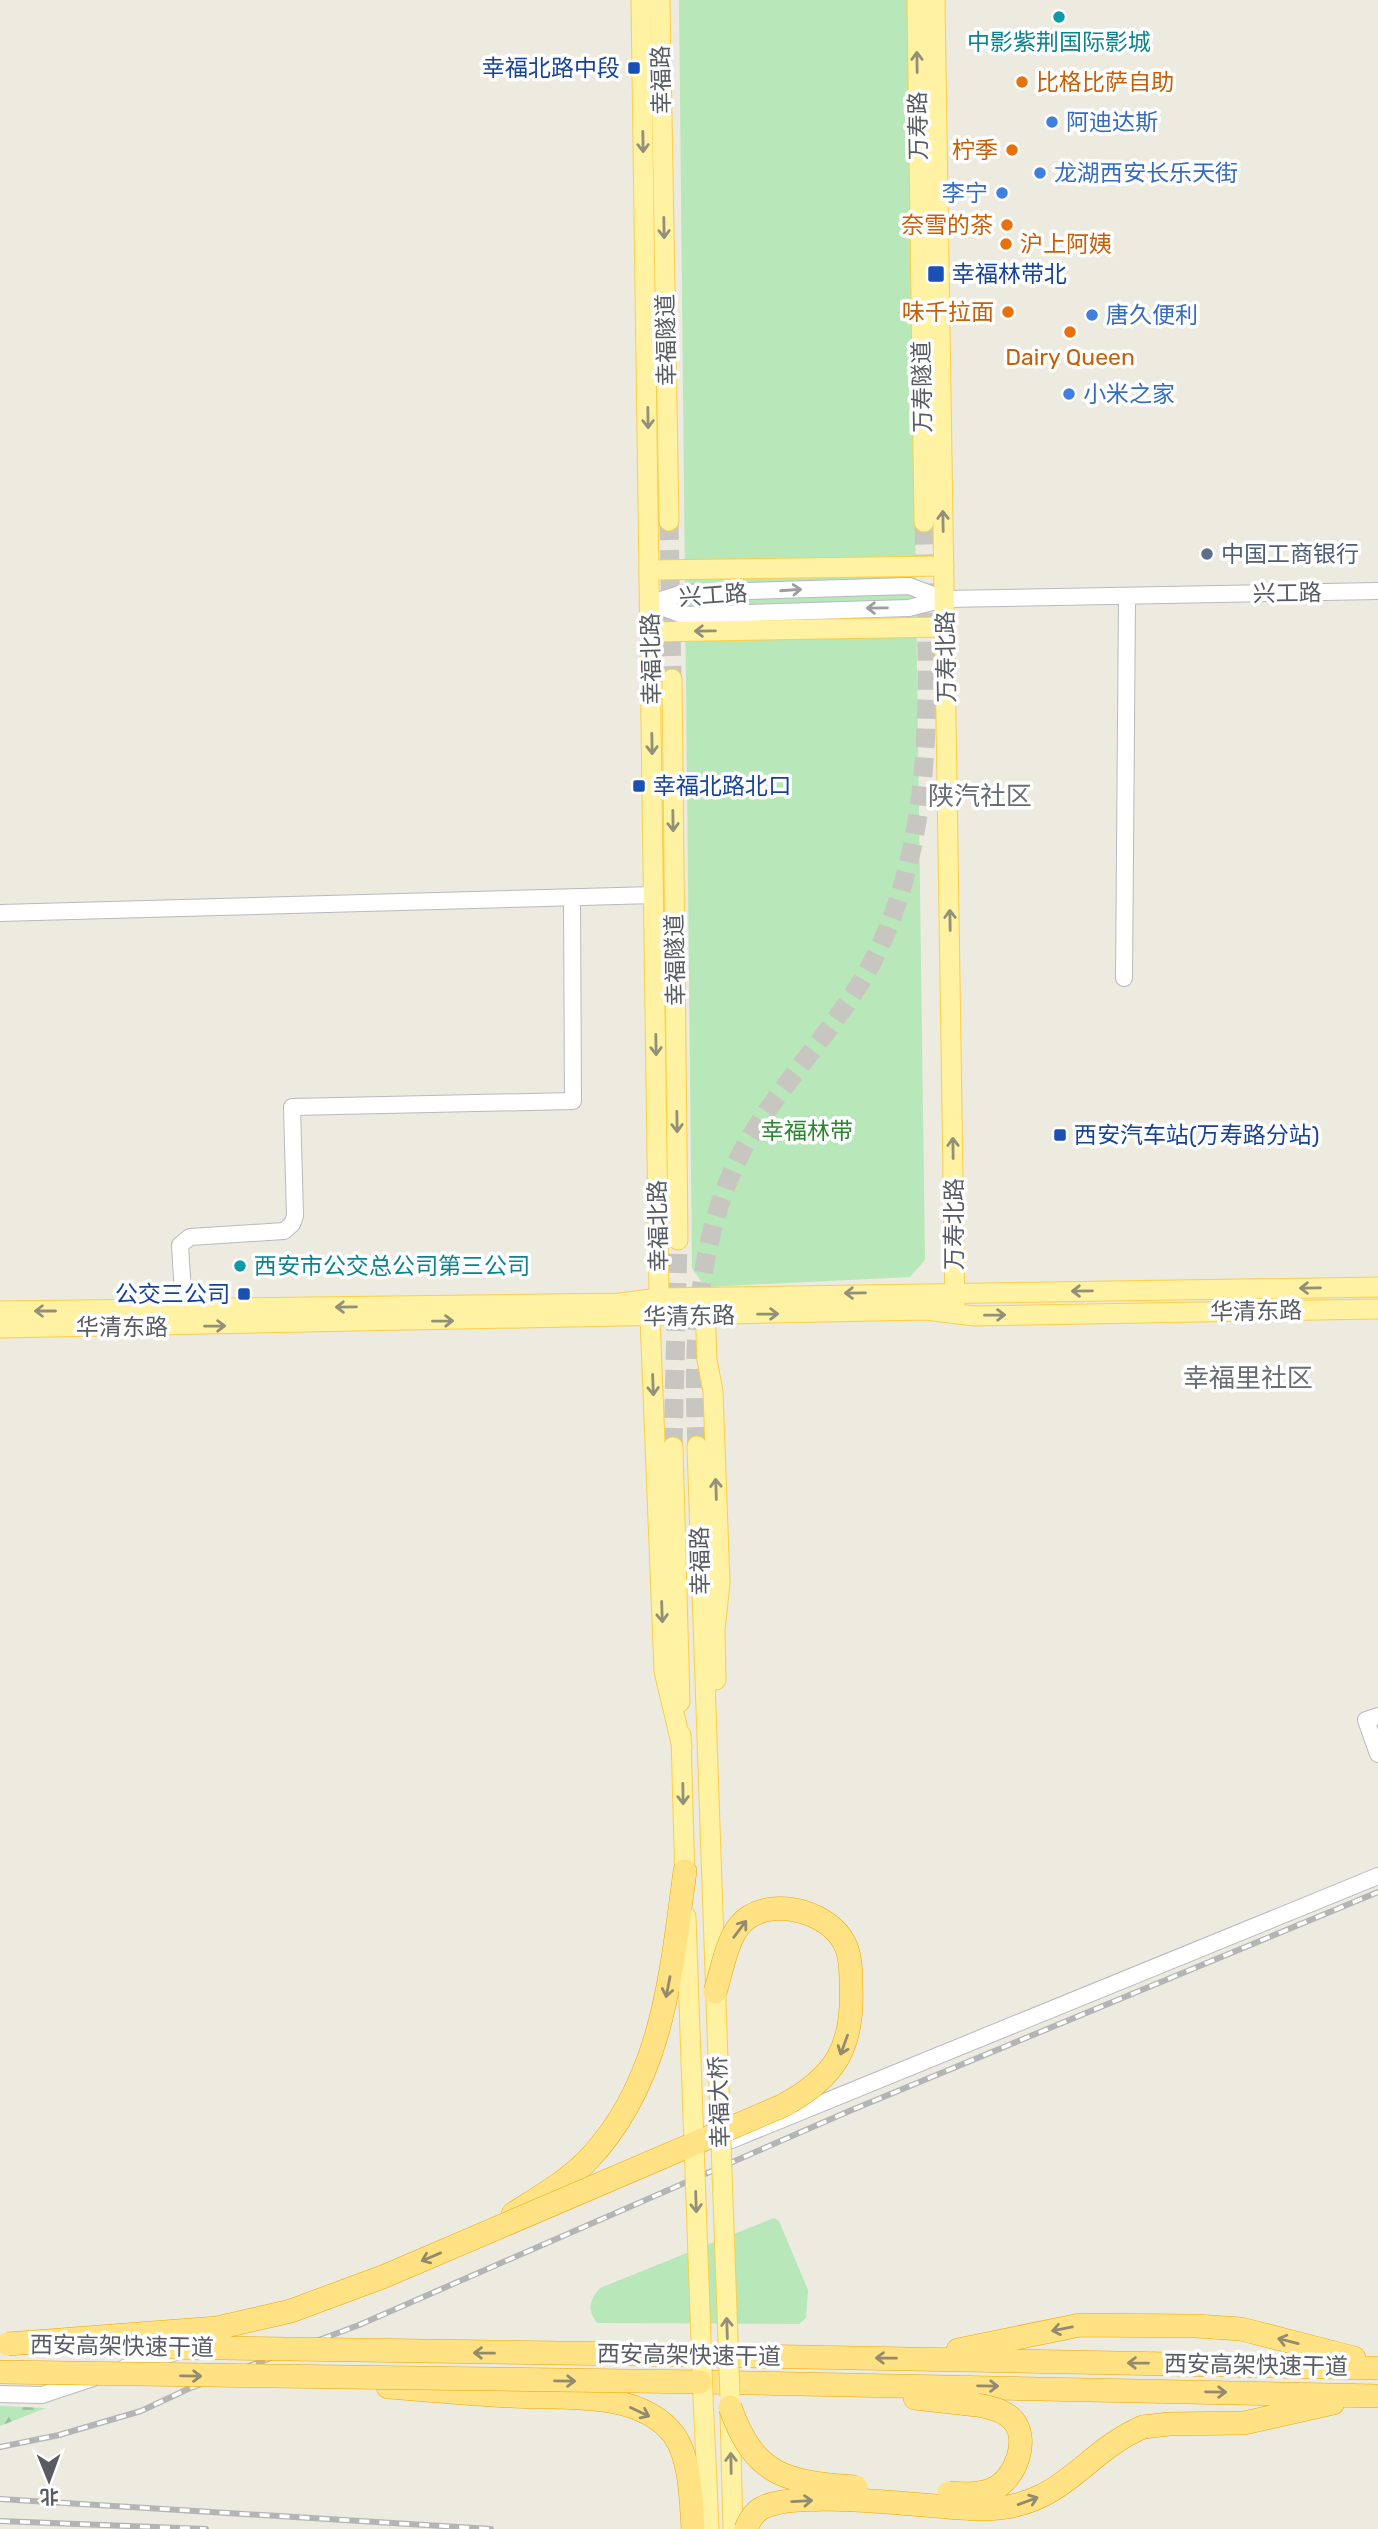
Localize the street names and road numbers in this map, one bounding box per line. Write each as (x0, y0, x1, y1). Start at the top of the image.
street label: 幸福路 (646, 45, 676, 115)
street label: 万寿路 (903, 91, 933, 161)
street label: 幸福隧道 (651, 294, 681, 386)
street label: 万寿隧道 (907, 341, 937, 433)
street label: 兴工路 (1252, 578, 1322, 608)
street label: 兴工路 (678, 579, 748, 611)
street label: 万寿北路 (931, 611, 961, 703)
street label: 幸福北路 (636, 613, 666, 705)
street label: 幸福隧道 (660, 914, 690, 1006)
street label: 万寿北路 (940, 1178, 968, 1270)
street label: 幸福北路 (643, 1180, 673, 1272)
street label: 华清东路 (1210, 1296, 1302, 1326)
street label: 华清东路 (643, 1301, 735, 1331)
street label: 华清东路 (76, 1313, 168, 1341)
street label: 幸福路 (685, 1526, 715, 1596)
street label: 幸福大桥 (703, 2056, 735, 2148)
street label: 西安高架快速干道 (30, 2330, 214, 2362)
street label: 西安高架快速干道 (597, 2339, 781, 2371)
street label: 西安高架快速干道 (1164, 2349, 1348, 2381)

